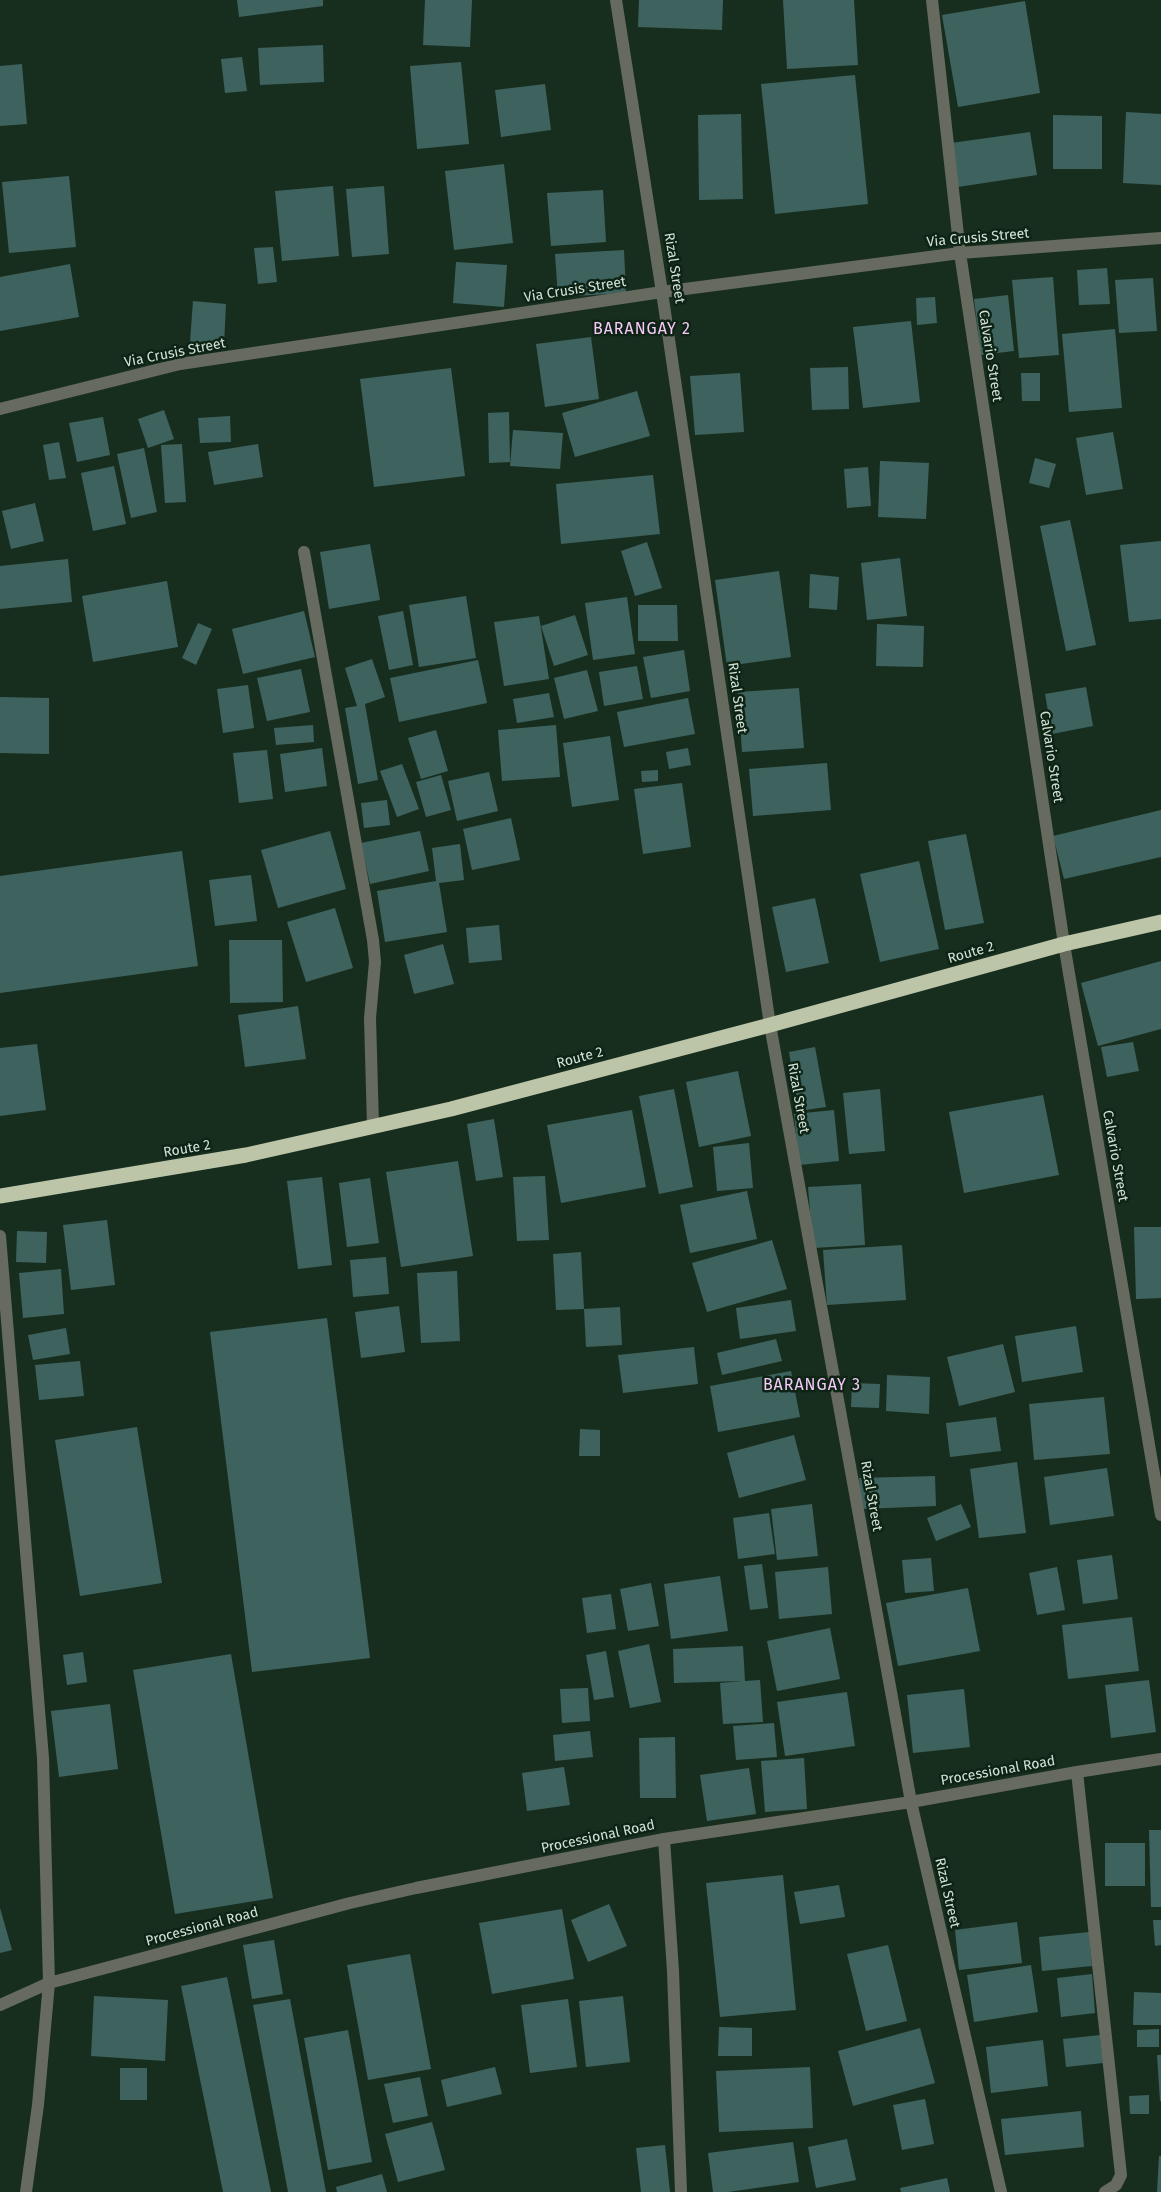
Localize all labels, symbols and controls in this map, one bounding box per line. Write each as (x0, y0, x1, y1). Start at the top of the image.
street label: Via Crusis Street (926, 225, 1030, 251)
street label: Rizal Street (660, 231, 688, 305)
street label: Via Crusis Street (523, 274, 627, 306)
street label: Calvario Street (974, 309, 1006, 403)
district label: BARANGAY 2 (592, 320, 692, 340)
street label: Via Crusis Street (123, 335, 227, 371)
street label: Rizal Street (724, 661, 750, 735)
street label: Calvario Street (1035, 710, 1067, 804)
street label: Route 2 (946, 938, 996, 968)
street label: Route 2 (555, 1044, 605, 1072)
street label: Rizal Street (784, 1061, 812, 1135)
street label: Calvario Street (1099, 1109, 1131, 1203)
street label: Route 2 (162, 1137, 212, 1161)
district label: BARANGAY 3 (762, 1376, 862, 1396)
street label: Rizal Street (857, 1459, 885, 1533)
street label: Processional Road (939, 1753, 1057, 1789)
street label: Processional Road (540, 1817, 656, 1857)
street label: Rizal Street (931, 1856, 963, 1930)
street label: Processional Road (144, 1904, 260, 1950)

